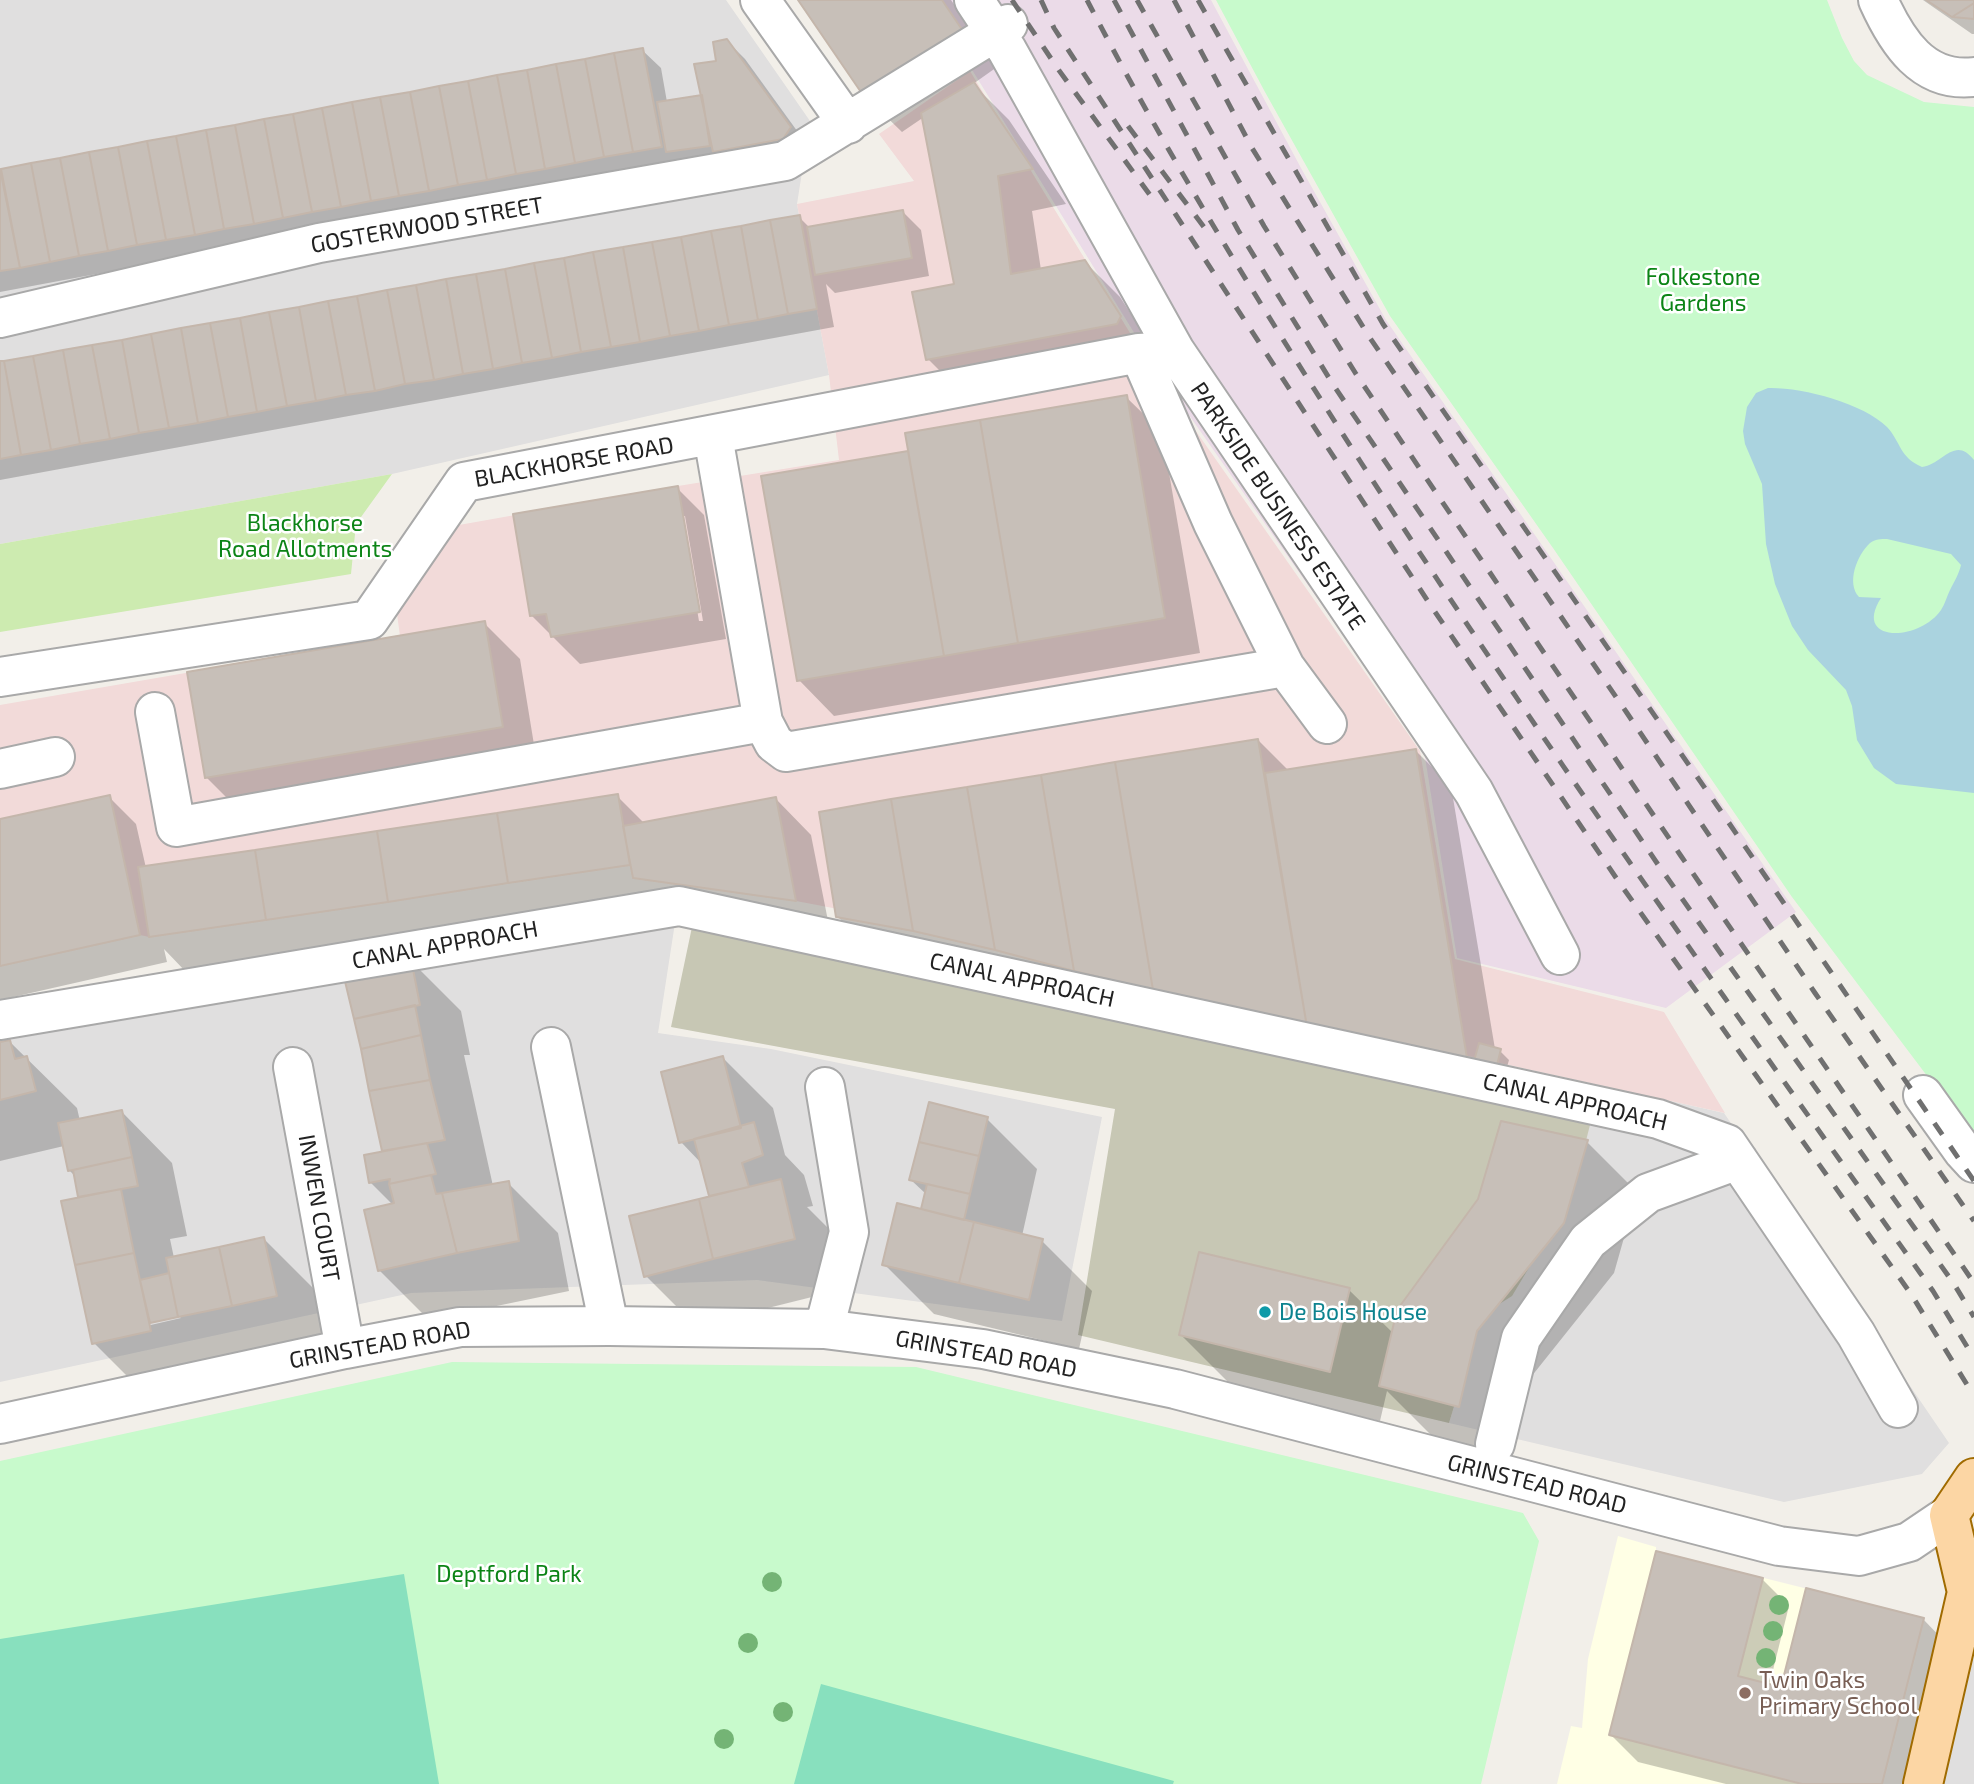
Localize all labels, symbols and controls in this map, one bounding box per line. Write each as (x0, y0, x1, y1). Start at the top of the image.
street label: GOSTERWOOD STREET (309, 191, 545, 259)
park label: Folkestone Gardens (1646, 263, 1760, 317)
street label: PARKSIDE BUSINESS ESTATE (1185, 377, 1371, 635)
street label: BLACKHORSE ROAD (472, 431, 676, 493)
park label: Blackhorse Road Allotments (218, 509, 392, 563)
street label: CANAL APPROACH (350, 915, 540, 975)
street label: CANAL APPROACH (927, 947, 1117, 1013)
street label: CANAL APPROACH (1480, 1067, 1670, 1137)
street label: INWEN COURT (292, 1132, 346, 1284)
place label: De Bois House (1279, 1298, 1427, 1326)
marker: De Bois House (1257, 1304, 1273, 1320)
street label: GRINSTEAD ROAD (287, 1315, 473, 1375)
street label: GRINSTEAD ROAD (893, 1324, 1079, 1384)
street label: GRINSTEAD ROAD (1444, 1448, 1630, 1520)
park label: Deptford Park (436, 1560, 582, 1588)
place label: Twin Oaks Primary School (1759, 1666, 1917, 1720)
marker: Twin Oaks Primary School (1737, 1685, 1753, 1701)

